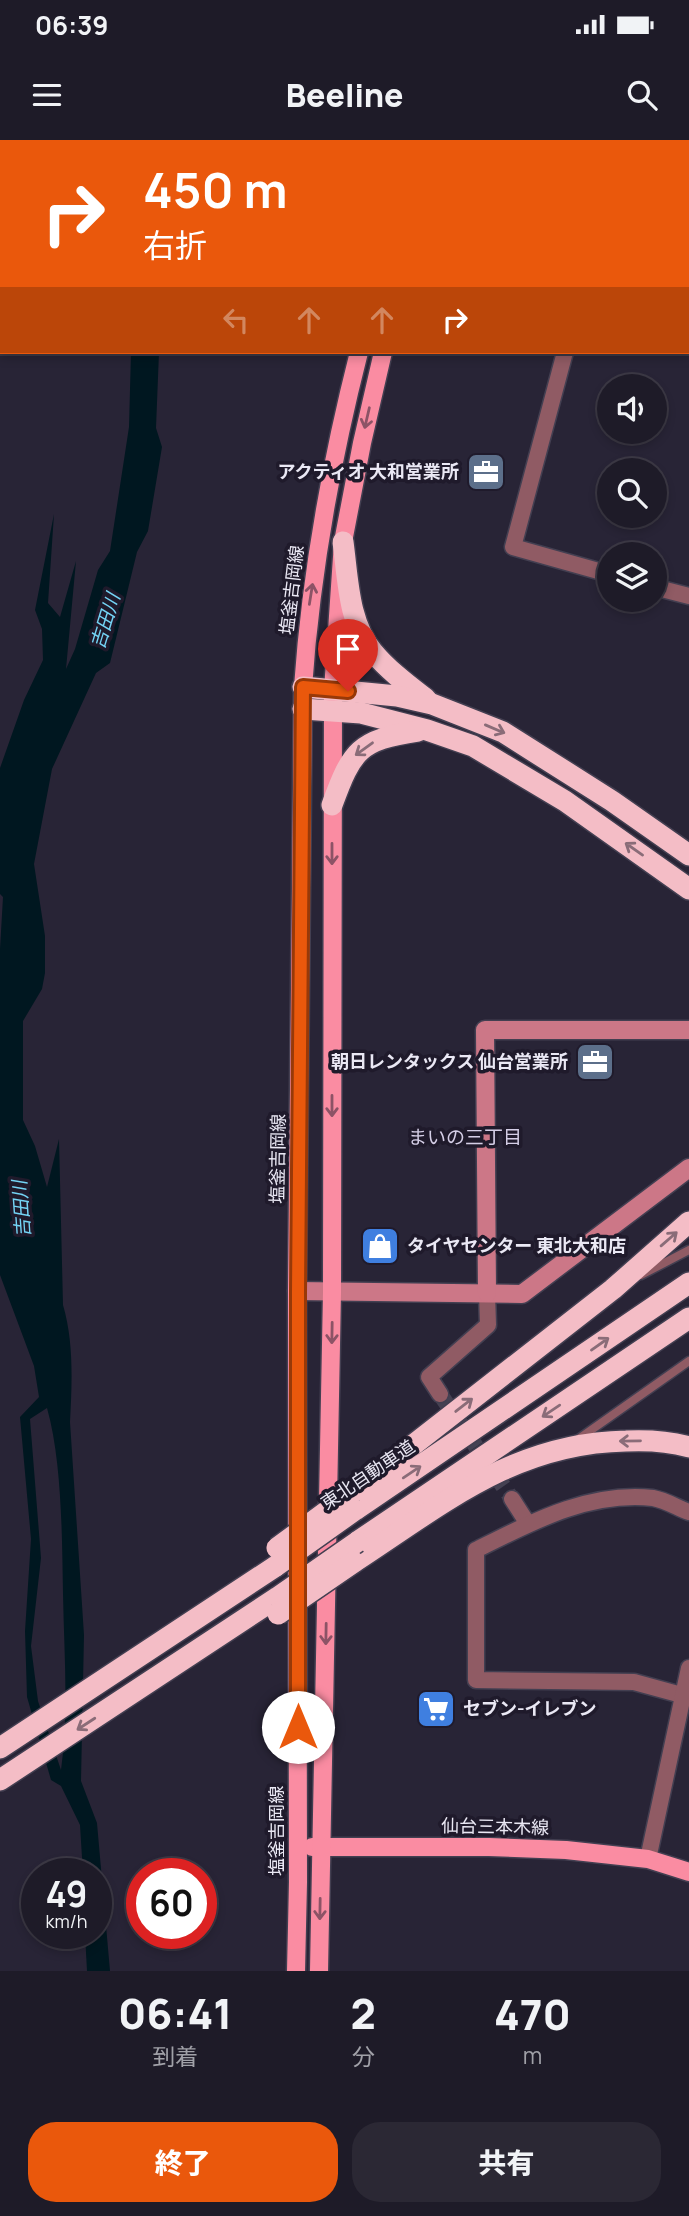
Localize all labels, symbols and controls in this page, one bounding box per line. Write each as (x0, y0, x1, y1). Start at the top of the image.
text: 06:39 (35, 7, 108, 43)
text: Beeline (286, 73, 403, 117)
icon: menu (28, 76, 66, 114)
icon: search (623, 76, 661, 114)
text: 450 m (143, 156, 288, 223)
icon: right (28, 168, 119, 259)
text: 右折 (143, 223, 207, 267)
icon: left (217, 301, 255, 339)
icon: ahead (290, 301, 328, 339)
icon: ahead (363, 301, 401, 339)
icon: right (436, 301, 474, 339)
map controls (597, 374, 667, 612)
button: sound (597, 374, 667, 444)
one-way arrow (360, 406, 374, 429)
office icon: アクティオ 大和営業所 (465, 451, 507, 493)
button: search (597, 458, 667, 528)
place label: アクティオ 大和営業所 (277, 459, 459, 483)
button: layers (597, 542, 667, 612)
street label: 塩釜吉岡線 (274, 544, 308, 636)
one-way arrow (305, 583, 318, 606)
water label: 吉田川 (84, 588, 126, 652)
pin (318, 619, 378, 691)
icon: arrive (329, 630, 367, 668)
one-way arrow (484, 723, 505, 736)
one-way arrow (356, 741, 374, 756)
one-way arrow (325, 842, 339, 865)
one-way arrow (625, 842, 644, 856)
office icon: 朝日レンタックス 仙台営業所 (574, 1041, 616, 1083)
place label: 朝日レンタックス 仙台営業所 (331, 1049, 568, 1073)
one-way arrow (325, 1094, 339, 1117)
street label: 塩釜吉岡線 (264, 1114, 290, 1204)
district label: まいの三丁目 (408, 1124, 522, 1150)
water label: 吉田川 (6, 1178, 36, 1238)
shop icon: タイヤセンター 東北大和店 (359, 1225, 401, 1267)
one-way arrow (660, 1231, 678, 1247)
place label: タイヤセンター 東北大和店 (407, 1233, 626, 1257)
one-way arrow (325, 1321, 338, 1344)
one-way arrow (590, 1337, 609, 1351)
one-way arrow (455, 1398, 473, 1413)
one-way arrow (542, 1404, 561, 1418)
street label: 東北自動車道 (316, 1434, 419, 1514)
one-way arrow (619, 1434, 642, 1447)
one-way arrow (402, 1465, 421, 1479)
one-way arrow (319, 1622, 332, 1645)
supermarket icon: セブン-イレブン (415, 1688, 457, 1730)
position arrow (261, 1690, 335, 1764)
place label: セブン-イレブン (463, 1696, 597, 1720)
one-way arrow (77, 1717, 96, 1732)
street label: 塩釜吉岡線 (264, 1786, 288, 1876)
street label: 仙台三本木線 (441, 1813, 549, 1839)
speed limit sign: 60 (126, 1858, 217, 1949)
text: 49 (45, 1870, 88, 1918)
one-way arrow (313, 1897, 327, 1920)
text: km/h (46, 1909, 87, 1933)
text: 06:41 (118, 1984, 232, 2042)
text: 2 (350, 1984, 376, 2042)
text: 470 (494, 1985, 571, 2043)
text: m (523, 2039, 542, 2071)
text: 到着 (152, 2040, 198, 2072)
text: 分 (352, 2040, 375, 2072)
button: 終了 (28, 2122, 338, 2202)
button: 共有 (352, 2122, 661, 2202)

